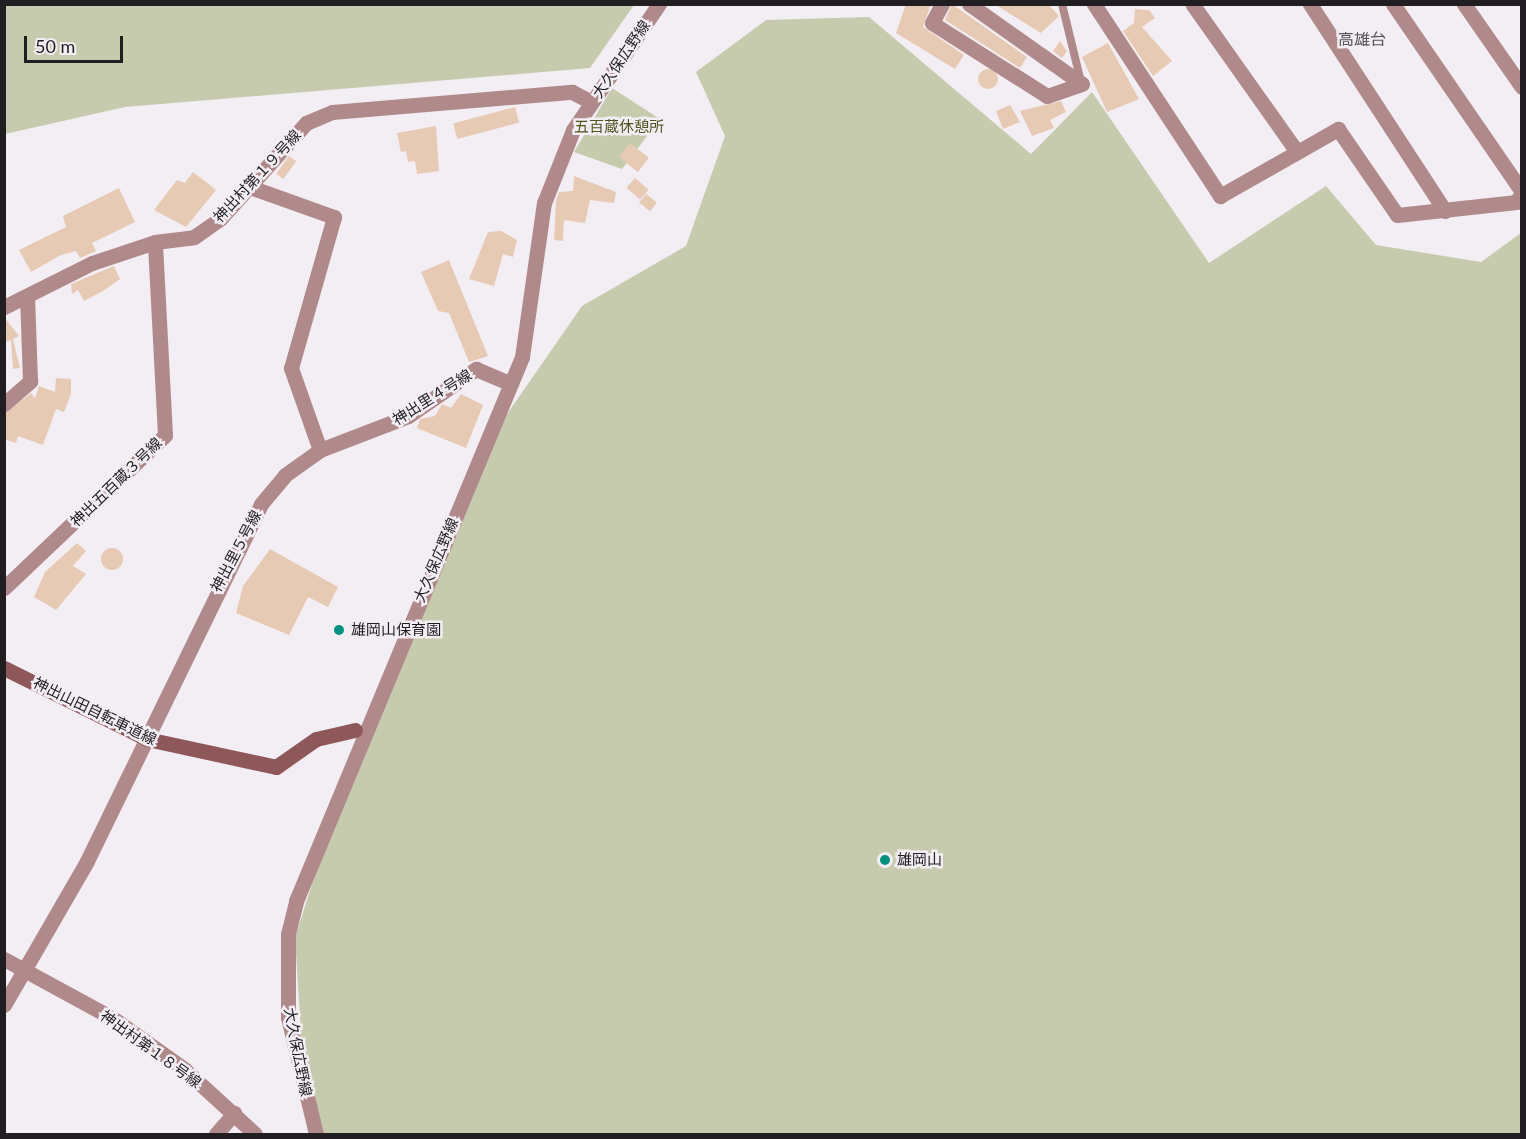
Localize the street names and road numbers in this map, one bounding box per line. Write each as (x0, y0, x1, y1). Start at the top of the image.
street label: 大久保広野線 (588, 17, 654, 101)
street label: 神出村第１９号線 (209, 126, 305, 226)
street label: 神出里４号線 (389, 366, 475, 428)
street label: 神出五百蔵３号線 (67, 434, 165, 530)
street label: 神出里５号線 (207, 507, 265, 595)
street label: 大久保広野線 (410, 515, 462, 605)
street label: 神出山田自転車道線 (30, 673, 160, 749)
street label: 神出村第１８号線 (97, 1006, 205, 1092)
street label: 大久保広野線 (281, 1006, 315, 1098)

